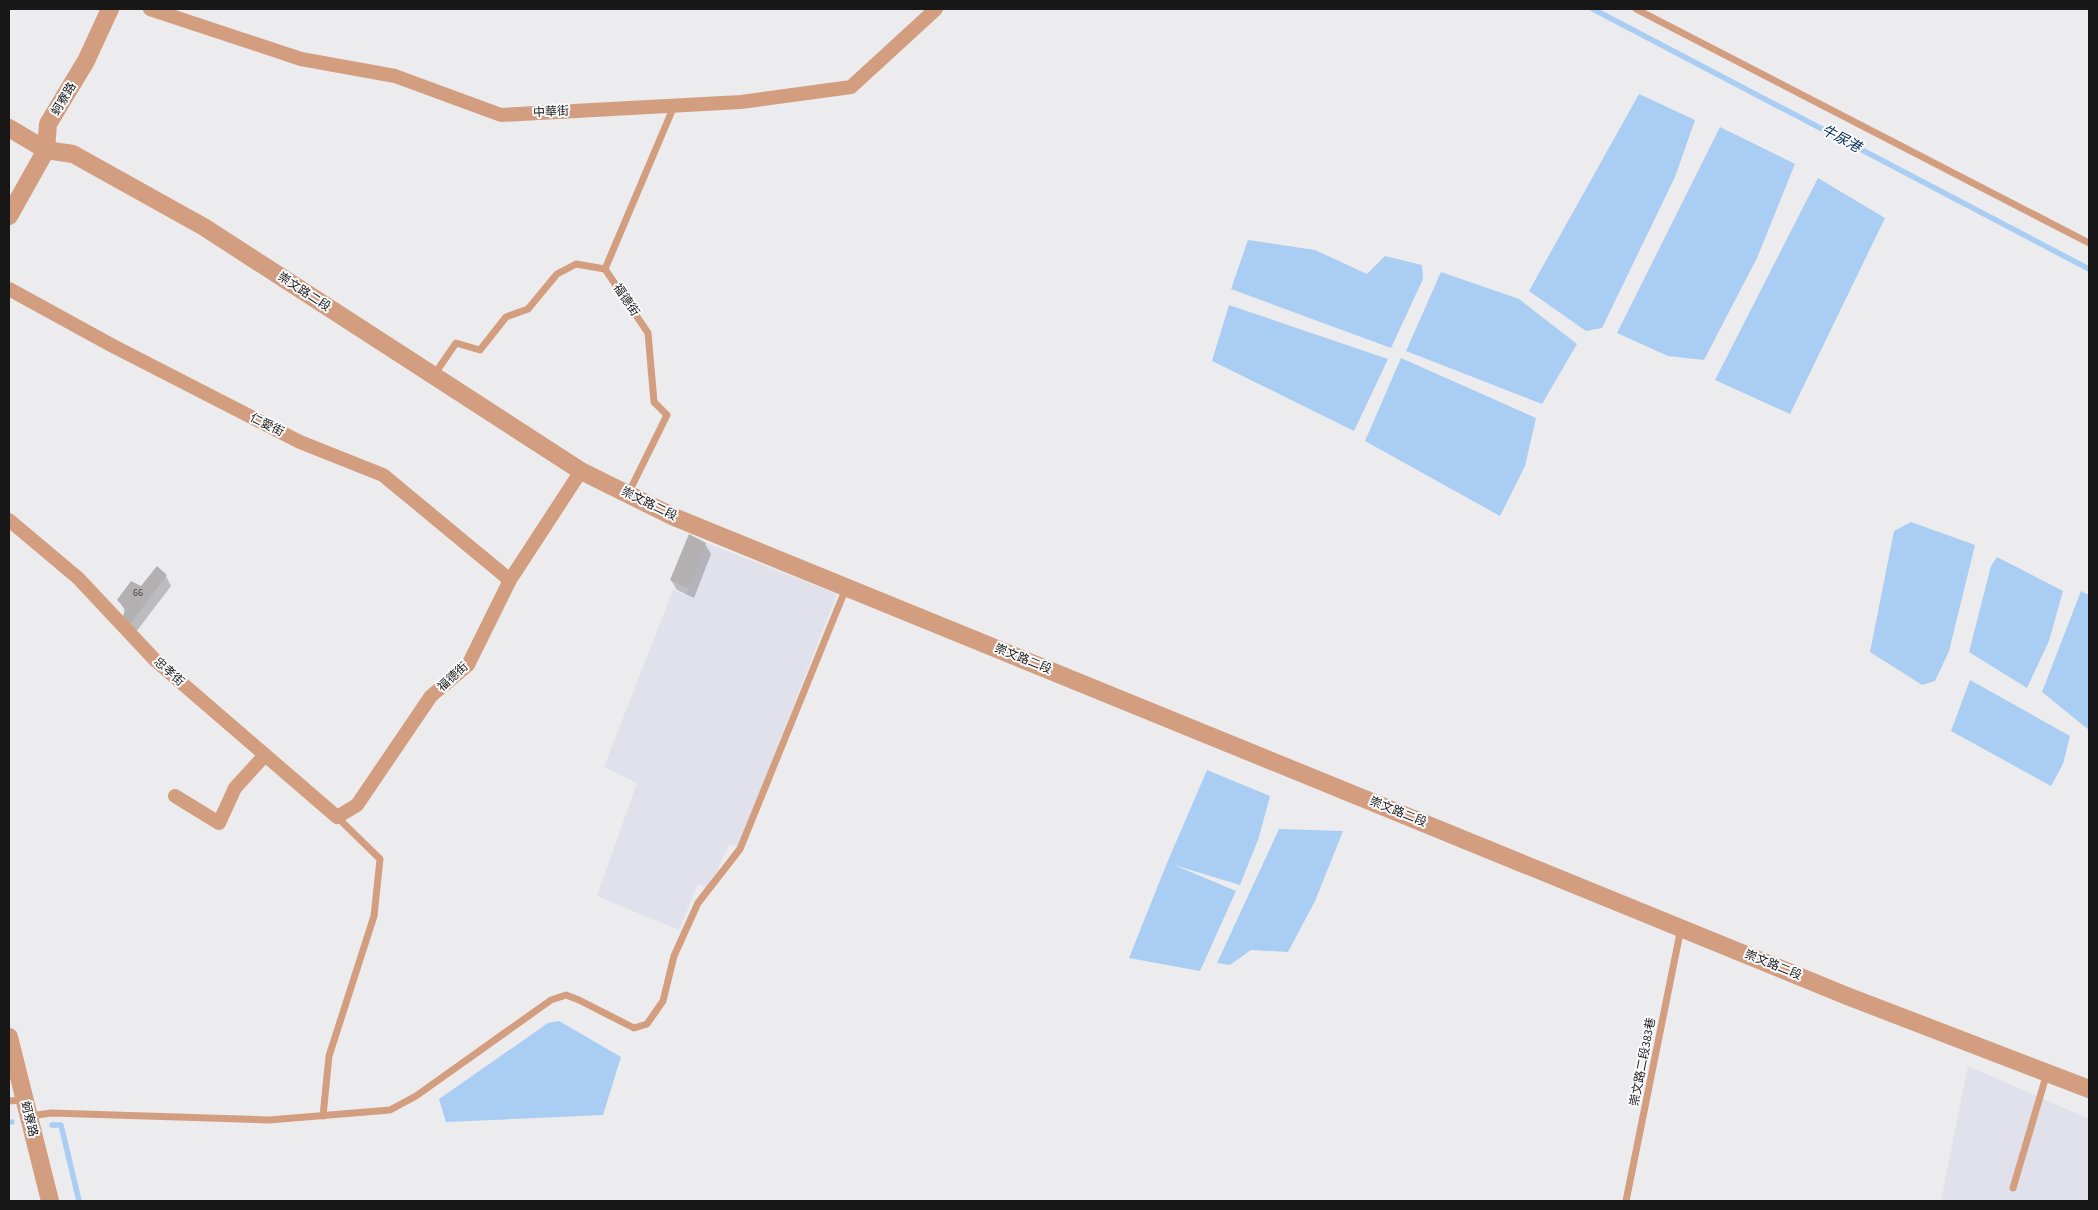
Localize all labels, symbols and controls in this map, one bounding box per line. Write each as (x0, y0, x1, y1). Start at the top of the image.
street label: 蚵寮路 (47, 79, 81, 119)
street label: 中華街 (533, 103, 569, 121)
water label: 牛尿港 (1818, 120, 1866, 159)
street label: 崇文路二段 (274, 269, 334, 315)
street label: 福德街 (609, 280, 643, 320)
street label: 仁愛街 (247, 409, 287, 441)
street label: 崇文路二段 (618, 483, 680, 525)
house number: 66 (133, 586, 143, 600)
street label: 崇文路二段 (992, 640, 1054, 678)
street label: 忠孝街 (150, 654, 188, 690)
street label: 福德街 (434, 659, 472, 695)
street label: 崇文路二段 (1367, 793, 1429, 831)
street label: 崇文路二段 (1742, 946, 1804, 984)
street label: 崇文路二段383巷 (1626, 1016, 1660, 1108)
street label: 蚵寮路 (16, 1099, 42, 1139)

